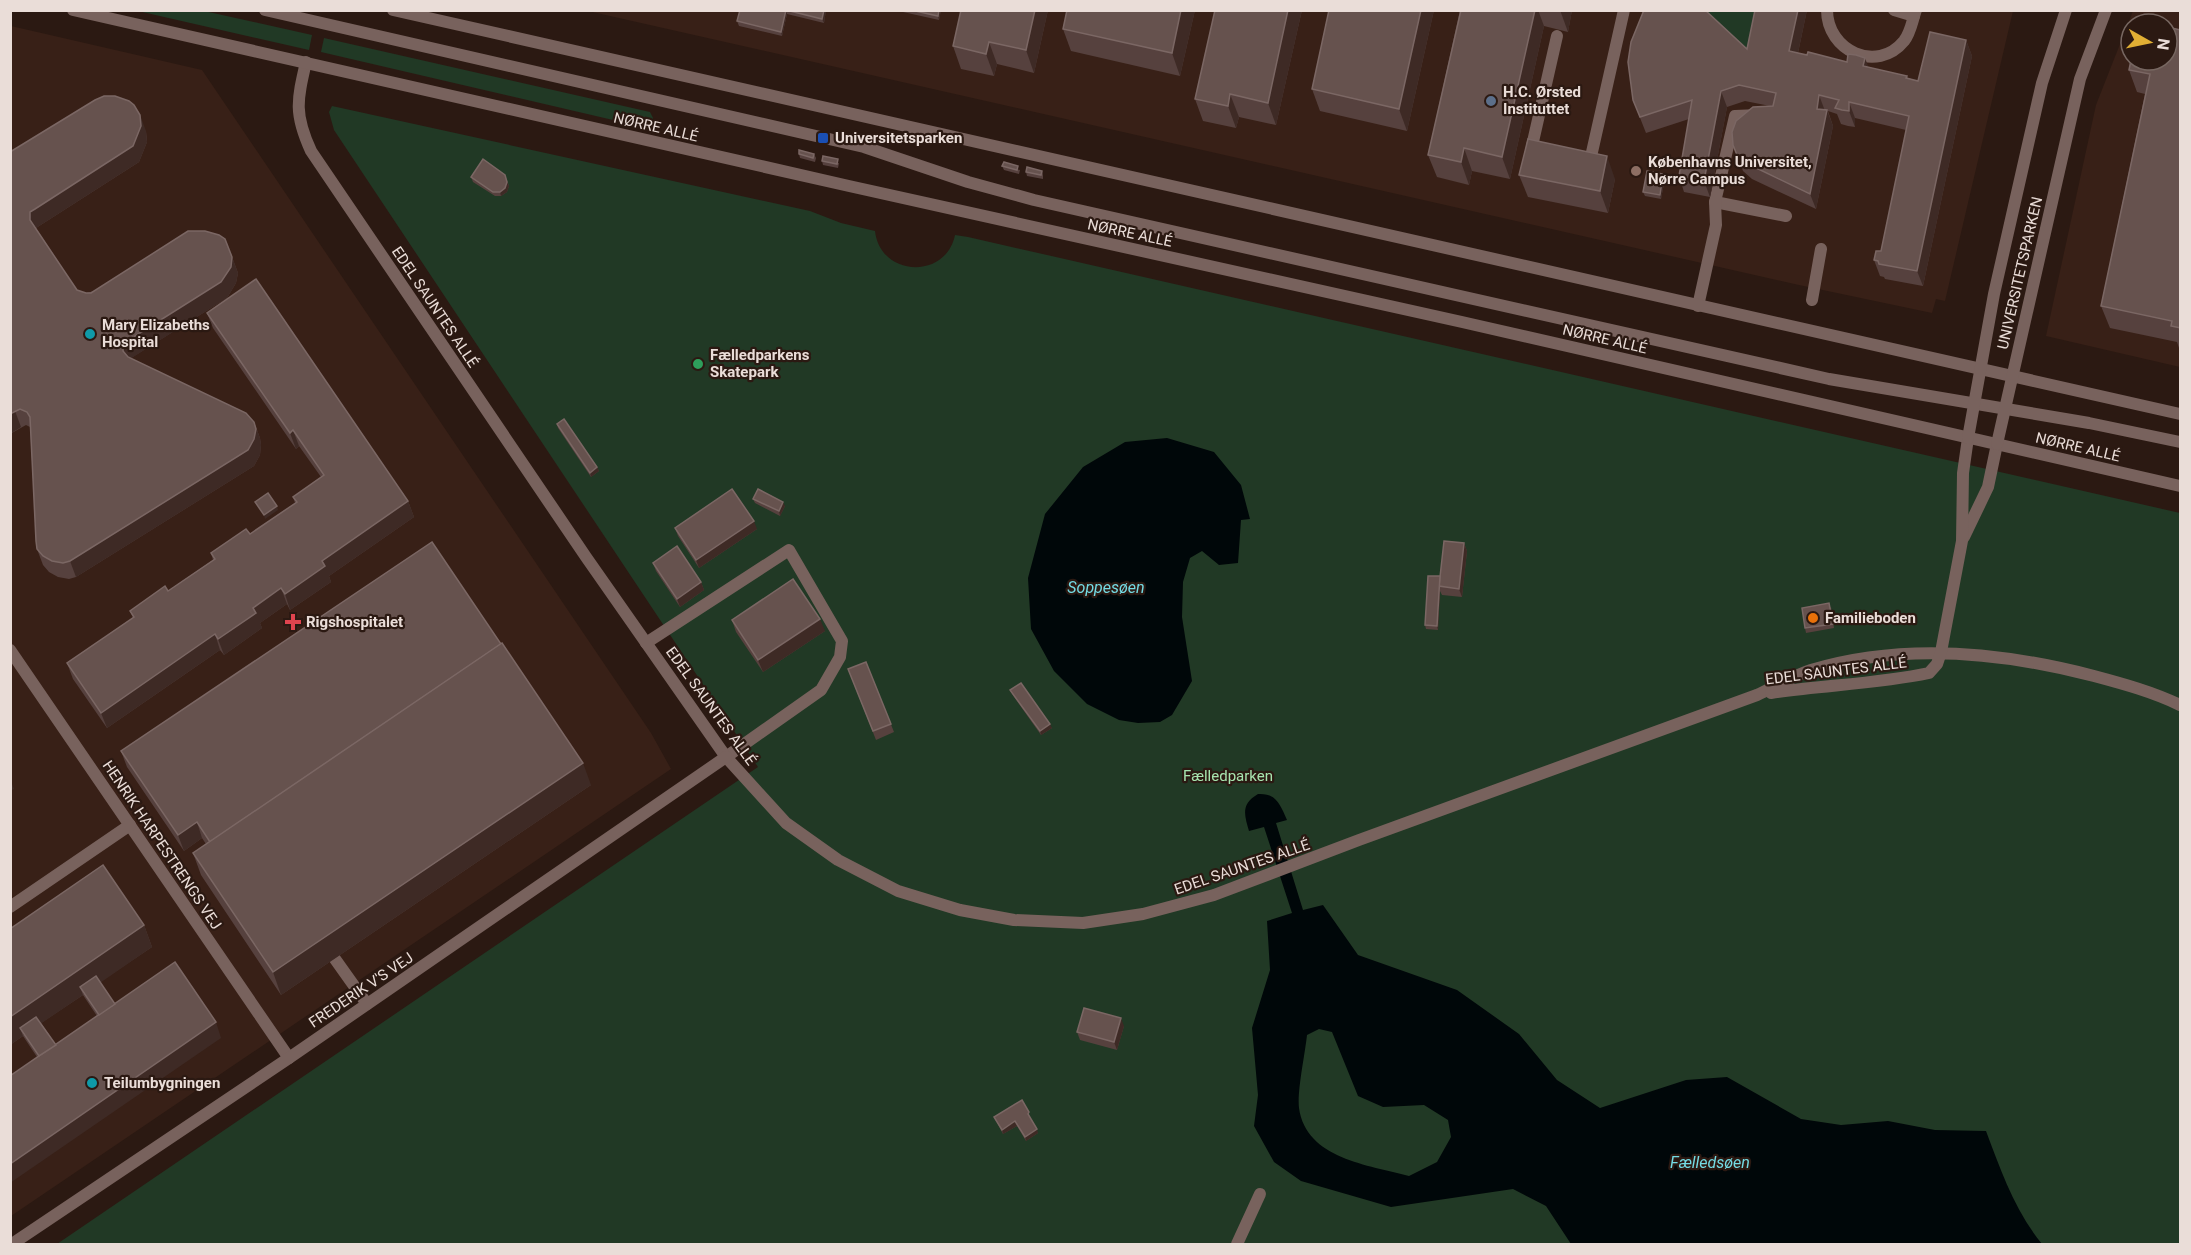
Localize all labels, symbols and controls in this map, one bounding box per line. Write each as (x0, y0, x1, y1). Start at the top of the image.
north arrow (2119, 12, 2179, 72)
text: N (2153, 37, 2174, 51)
place label: H.C. Ørsted Instituttet (1503, 83, 1581, 118)
marker: H.C. Ørsted Instituttet (1484, 94, 1498, 108)
street label: NØRRE ALLÉ (612, 109, 700, 146)
place label: Universitetsparken (835, 129, 962, 147)
marker: Universitetsparken (816, 131, 830, 145)
place label: Københavns Universitet, Nørre Campus (1648, 153, 1812, 188)
marker: Københavns Universitet, Nørre Campus (1629, 164, 1643, 178)
street label: UNIVERSITETSPARKEN (1994, 195, 2046, 351)
street label: NØRRE ALLÉ (1086, 215, 1174, 251)
street label: EDEL SAUNTES ALLÉ (388, 243, 482, 371)
place label: Mary Elizabeths Hospital (102, 316, 210, 351)
street label: NØRRE ALLÉ (1561, 321, 1649, 358)
marker: Mary Elizabeths Hospital (83, 327, 97, 341)
place label: Fælledparkens Skatepark (710, 346, 810, 381)
marker: Fælledparkens Skatepark (691, 357, 705, 371)
street label: NØRRE ALLÉ (2034, 429, 2122, 466)
water label: Soppesøen (1067, 578, 1145, 597)
place label: Familieboden (1825, 609, 1916, 627)
marker: Familieboden (1806, 611, 1820, 625)
marker: Rigshospitalet (284, 613, 302, 631)
place label: Rigshospitalet (306, 613, 403, 631)
street label: EDEL SAUNTES ALLÉ (662, 643, 760, 769)
street label: EDEL SAUNTES ALLÉ (1764, 653, 1908, 689)
street label: HENRIK HARPESTRENGS VEJ (99, 757, 225, 933)
park label: Fælledparken (1183, 767, 1273, 785)
street label: EDEL SAUNTES ALLÉ (1172, 835, 1313, 899)
street label: FREDERIK V'S VEJ (305, 948, 417, 1032)
place label: Teilumbygningen (104, 1074, 220, 1092)
marker: Teilumbygningen (85, 1076, 99, 1090)
water label: Fælledsøen (1670, 1153, 1750, 1172)

